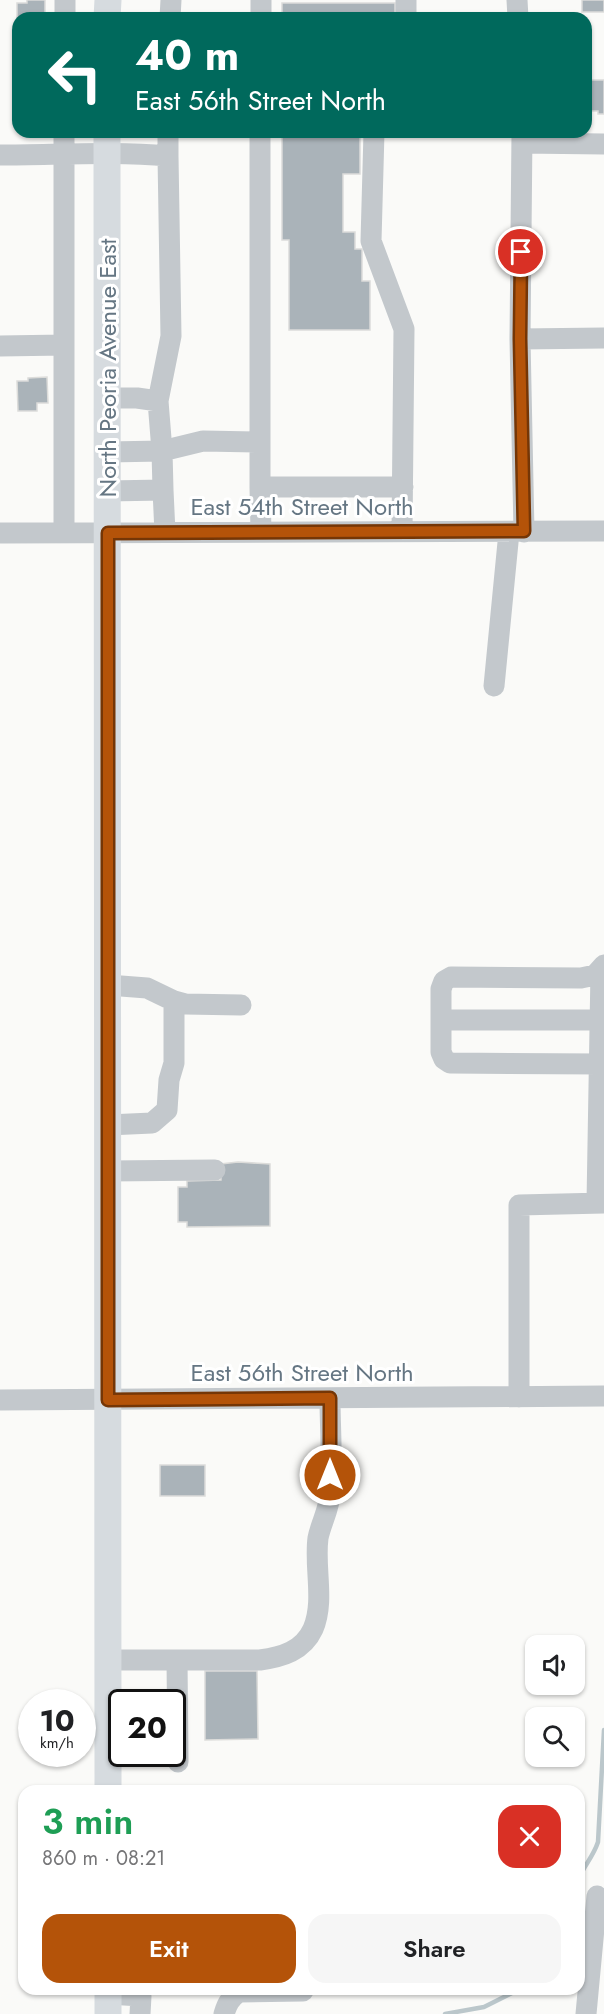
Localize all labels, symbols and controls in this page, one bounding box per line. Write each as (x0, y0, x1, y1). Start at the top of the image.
text: 40 m (135, 25, 239, 86)
icon: left (36, 36, 114, 114)
text: East 56th Street North (135, 81, 386, 120)
pin (495, 226, 546, 277)
icon: arrive (504, 235, 537, 268)
street label: North Peoria Avenue East (90, 238, 125, 497)
street label: East 54th Street North (190, 489, 414, 524)
street label: East 56th Street North (190, 1355, 414, 1390)
position arrow (298, 1443, 362, 1507)
map controls (525, 1635, 585, 1767)
button: sound (525, 1635, 585, 1695)
speed limit sign: 20 (108, 1689, 186, 1767)
text: 10 (39, 1699, 75, 1742)
button: search (525, 1707, 585, 1767)
text: km/h (40, 1732, 74, 1754)
text: 3 min (42, 1795, 133, 1847)
button: close (498, 1805, 561, 1868)
text: 860 m · 08:21 (42, 1844, 165, 1873)
button: Exit (42, 1914, 296, 1983)
button: Share (308, 1914, 561, 1983)

